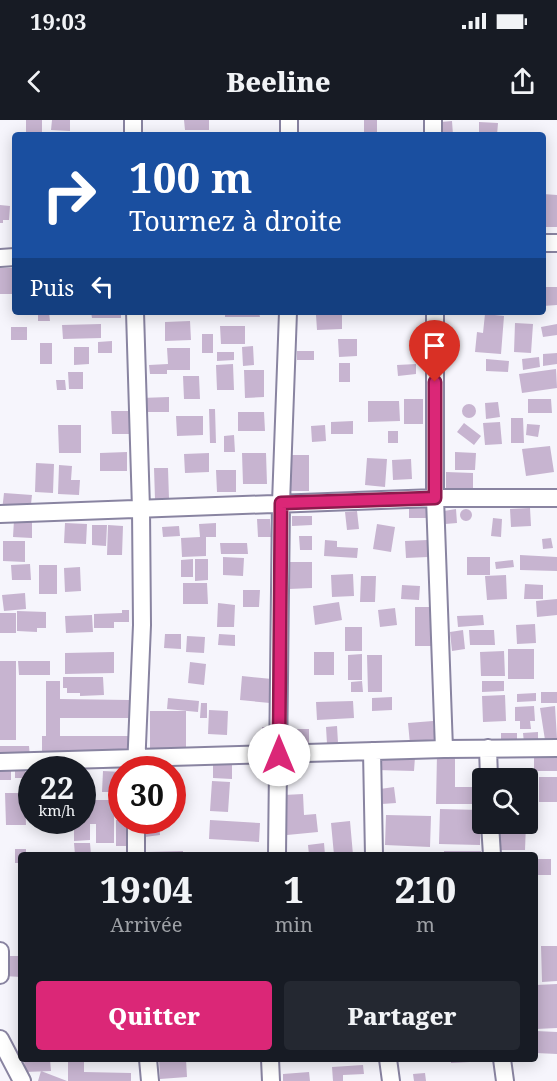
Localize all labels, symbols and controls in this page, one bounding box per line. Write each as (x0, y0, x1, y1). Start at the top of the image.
text: 19:03 (30, 6, 86, 36)
text: Beeline (226, 63, 331, 100)
icon: back (18, 65, 51, 98)
icon: share (506, 65, 539, 98)
text: 100 m (129, 148, 253, 205)
icon: right (30, 156, 108, 234)
text: Tournez à droite (129, 202, 342, 239)
icon: left (86, 270, 119, 303)
text: Puis (30, 272, 74, 302)
pin (409, 320, 460, 382)
icon: arrive (418, 329, 451, 362)
position arrow (247, 723, 311, 787)
speed limit sign: 30 (108, 756, 186, 834)
text: 22 (40, 767, 74, 808)
map controls (472, 768, 538, 834)
button: search (472, 768, 538, 834)
text: km/h (39, 800, 75, 820)
text: 19:04 (100, 865, 193, 914)
text: 1 (284, 865, 304, 914)
text: 210 (395, 865, 456, 914)
text: Arrivée (110, 911, 183, 938)
text: min (275, 911, 313, 938)
text: m (416, 911, 435, 938)
button: Quitter (36, 981, 272, 1050)
button: Partager (284, 981, 520, 1050)

